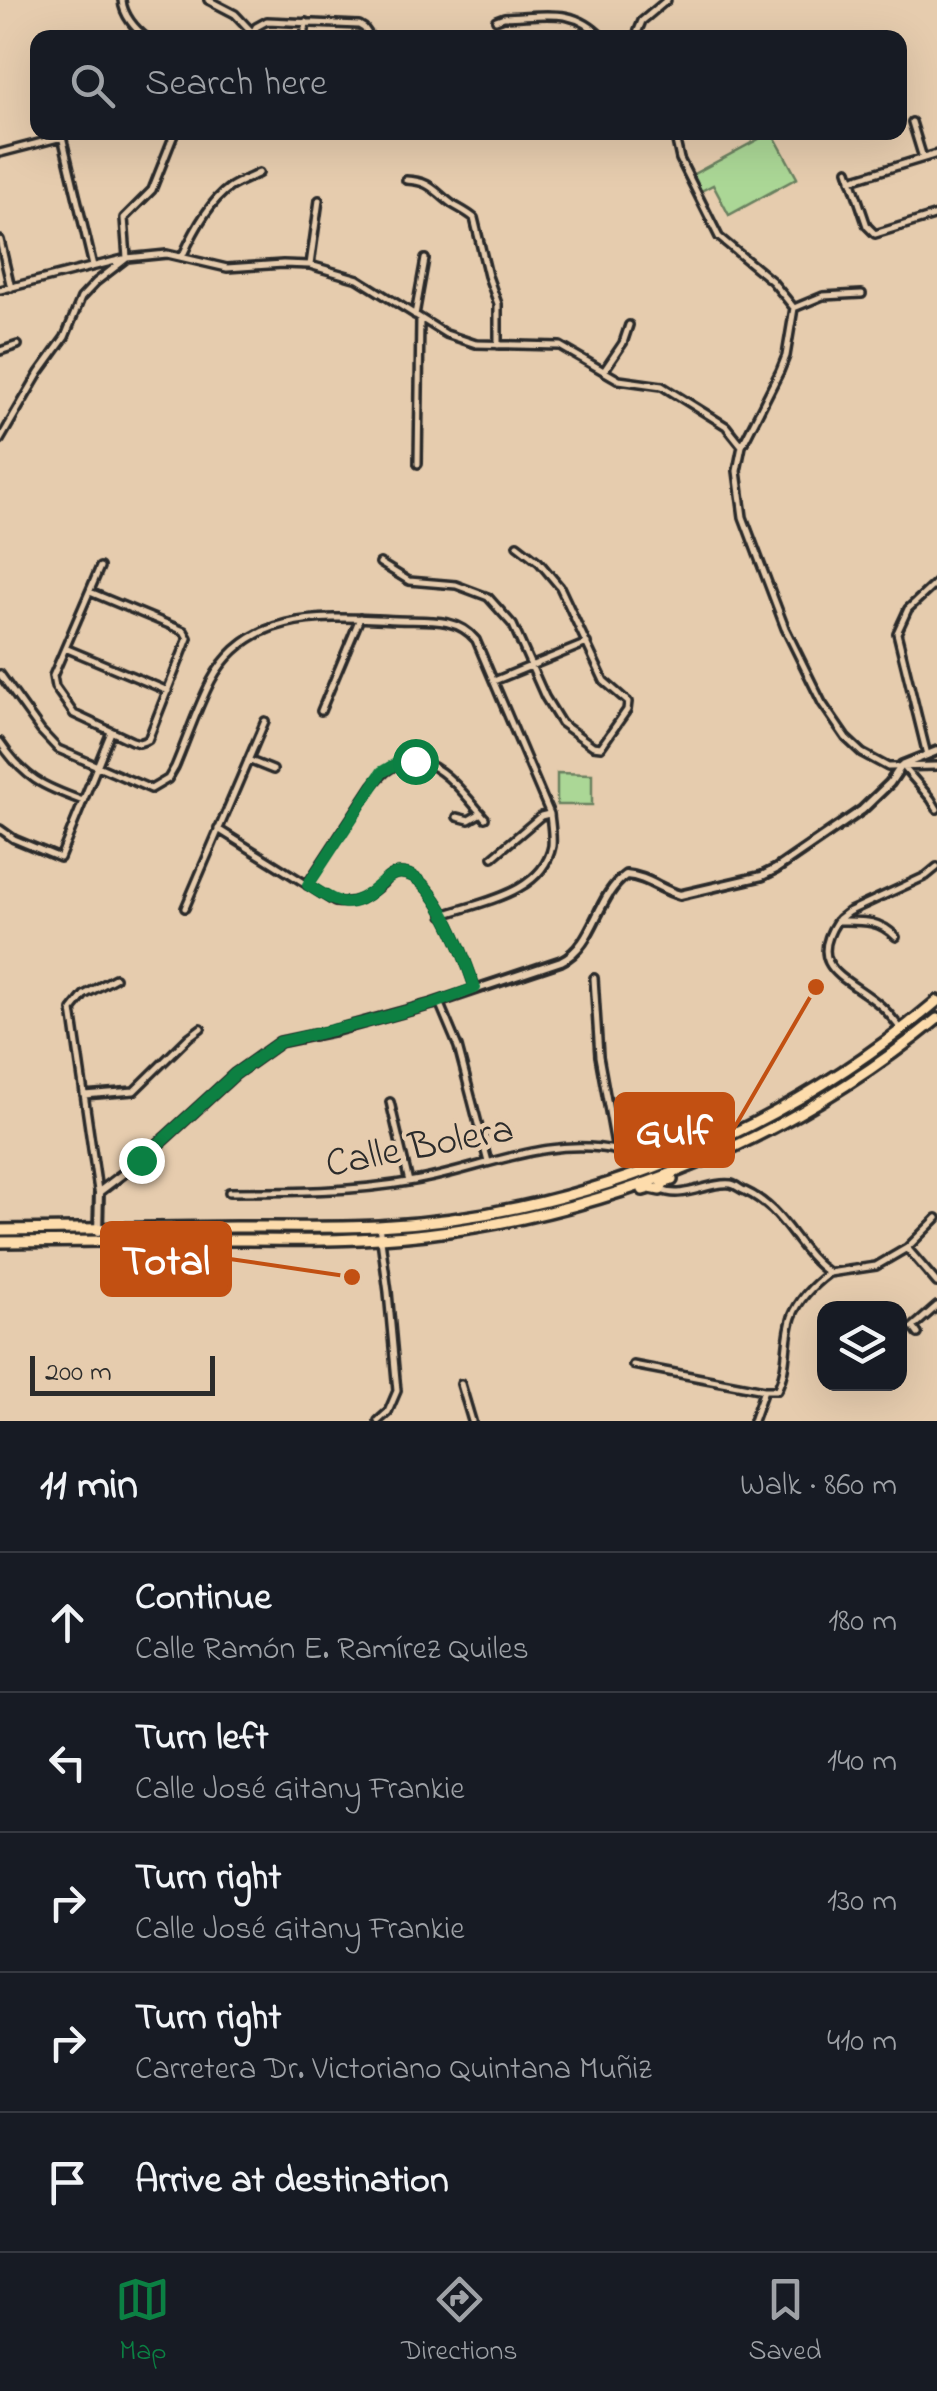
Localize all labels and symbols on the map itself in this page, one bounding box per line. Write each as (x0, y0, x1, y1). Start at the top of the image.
route start (393, 739, 439, 785)
callout: Gulf (616, 1094, 733, 1166)
street label: Calle Bolera (321, 1101, 519, 1196)
text: Gulf (636, 1103, 714, 1164)
route end (119, 1138, 165, 1184)
callout: Total (102, 1223, 230, 1295)
text: Total (122, 1233, 210, 1294)
scale bar (30, 1351, 215, 1396)

